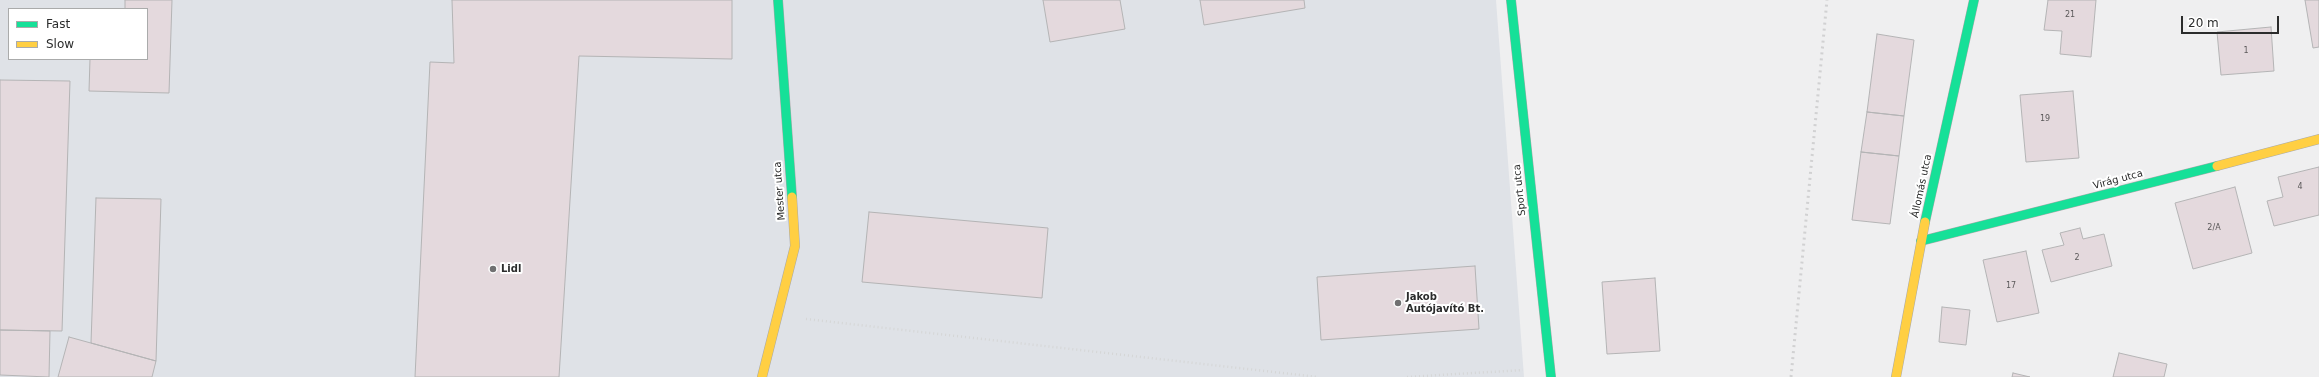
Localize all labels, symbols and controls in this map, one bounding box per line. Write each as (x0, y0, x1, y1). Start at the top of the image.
legend (8, 8, 148, 60)
scale bar (2183, 8, 2281, 34)
house number: 21 (2065, 10, 2075, 20)
text: 20 m (2188, 16, 2219, 30)
text: Fast (46, 17, 70, 31)
text: Slow (46, 37, 74, 51)
house number: 1 (2243, 46, 2249, 56)
house number: 19 (2040, 114, 2050, 124)
street label: Állomás utca (1909, 153, 1935, 219)
street label: Mester utca (772, 161, 788, 221)
street label: Sport utca (1511, 164, 1529, 216)
street label: Virág utca (2092, 168, 2144, 192)
house number: 4 (2297, 182, 2303, 192)
house number: 2/A (2207, 223, 2221, 233)
house number: 2 (2074, 253, 2080, 263)
place label: Lidl (501, 263, 521, 275)
marker: Lidl (488, 264, 498, 274)
house number: 17 (2006, 281, 2016, 291)
place label: Jakob Autójavító Bt. (1406, 291, 1484, 314)
marker: Jakob Autójavító Bt. (1393, 298, 1403, 308)

